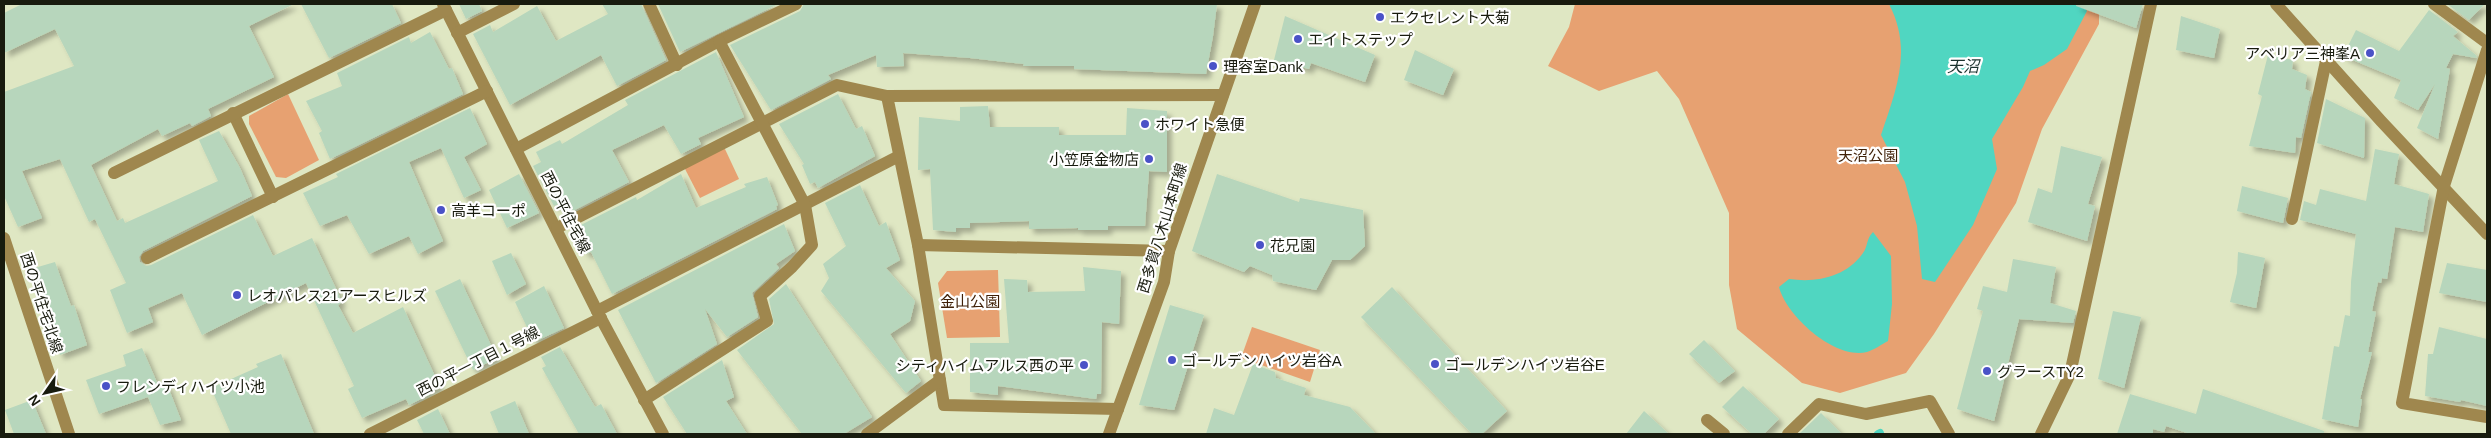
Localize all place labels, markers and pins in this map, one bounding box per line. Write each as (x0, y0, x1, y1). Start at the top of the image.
place label: エクセレント大菊 (1390, 9, 1510, 26)
marker: エクセレント大菊 (1374, 11, 1386, 23)
place label: エイトステップ (1308, 31, 1413, 48)
marker: エイトステップ (1292, 33, 1304, 45)
place label: アベリア三神峯A (2245, 45, 2360, 62)
marker: アベリア三神峯A (2364, 47, 2376, 59)
place label: 理容室Dank (1223, 58, 1304, 75)
marker: 理容室Dank (1207, 60, 1219, 72)
place label: ホワイト急便 (1155, 116, 1245, 133)
marker: ホワイト急便 (1139, 118, 1151, 130)
place label: 小笠原金物店 (1049, 151, 1139, 168)
marker: 小笠原金物店 (1143, 153, 1155, 165)
place label: 高羊コーポ (451, 202, 526, 219)
marker: 高羊コーポ (435, 204, 447, 216)
place label: 花兄園 (1270, 237, 1315, 254)
marker: 花兄園 (1254, 239, 1266, 251)
place label: レオパレス21アースヒルズ (247, 287, 427, 304)
marker: レオパレス21アースヒルズ (231, 289, 243, 301)
place label: ゴールデンハイツ岩谷A (1182, 352, 1342, 369)
marker: ゴールデンハイツ岩谷A (1166, 354, 1178, 366)
place label: ゴールデンハイツ岩谷E (1445, 356, 1605, 373)
place label: シティハイムアルス西の平 (896, 357, 1074, 374)
marker: ゴールデンハイツ岩谷E (1429, 358, 1441, 370)
marker: シティハイムアルス西の平 (1078, 359, 1090, 371)
place label: グラースTY2 (1997, 363, 2084, 380)
marker: グラースTY2 (1981, 365, 1993, 377)
place label: フレンディハイツ小池 (116, 378, 265, 395)
marker: フレンディハイツ小池 (100, 380, 112, 392)

